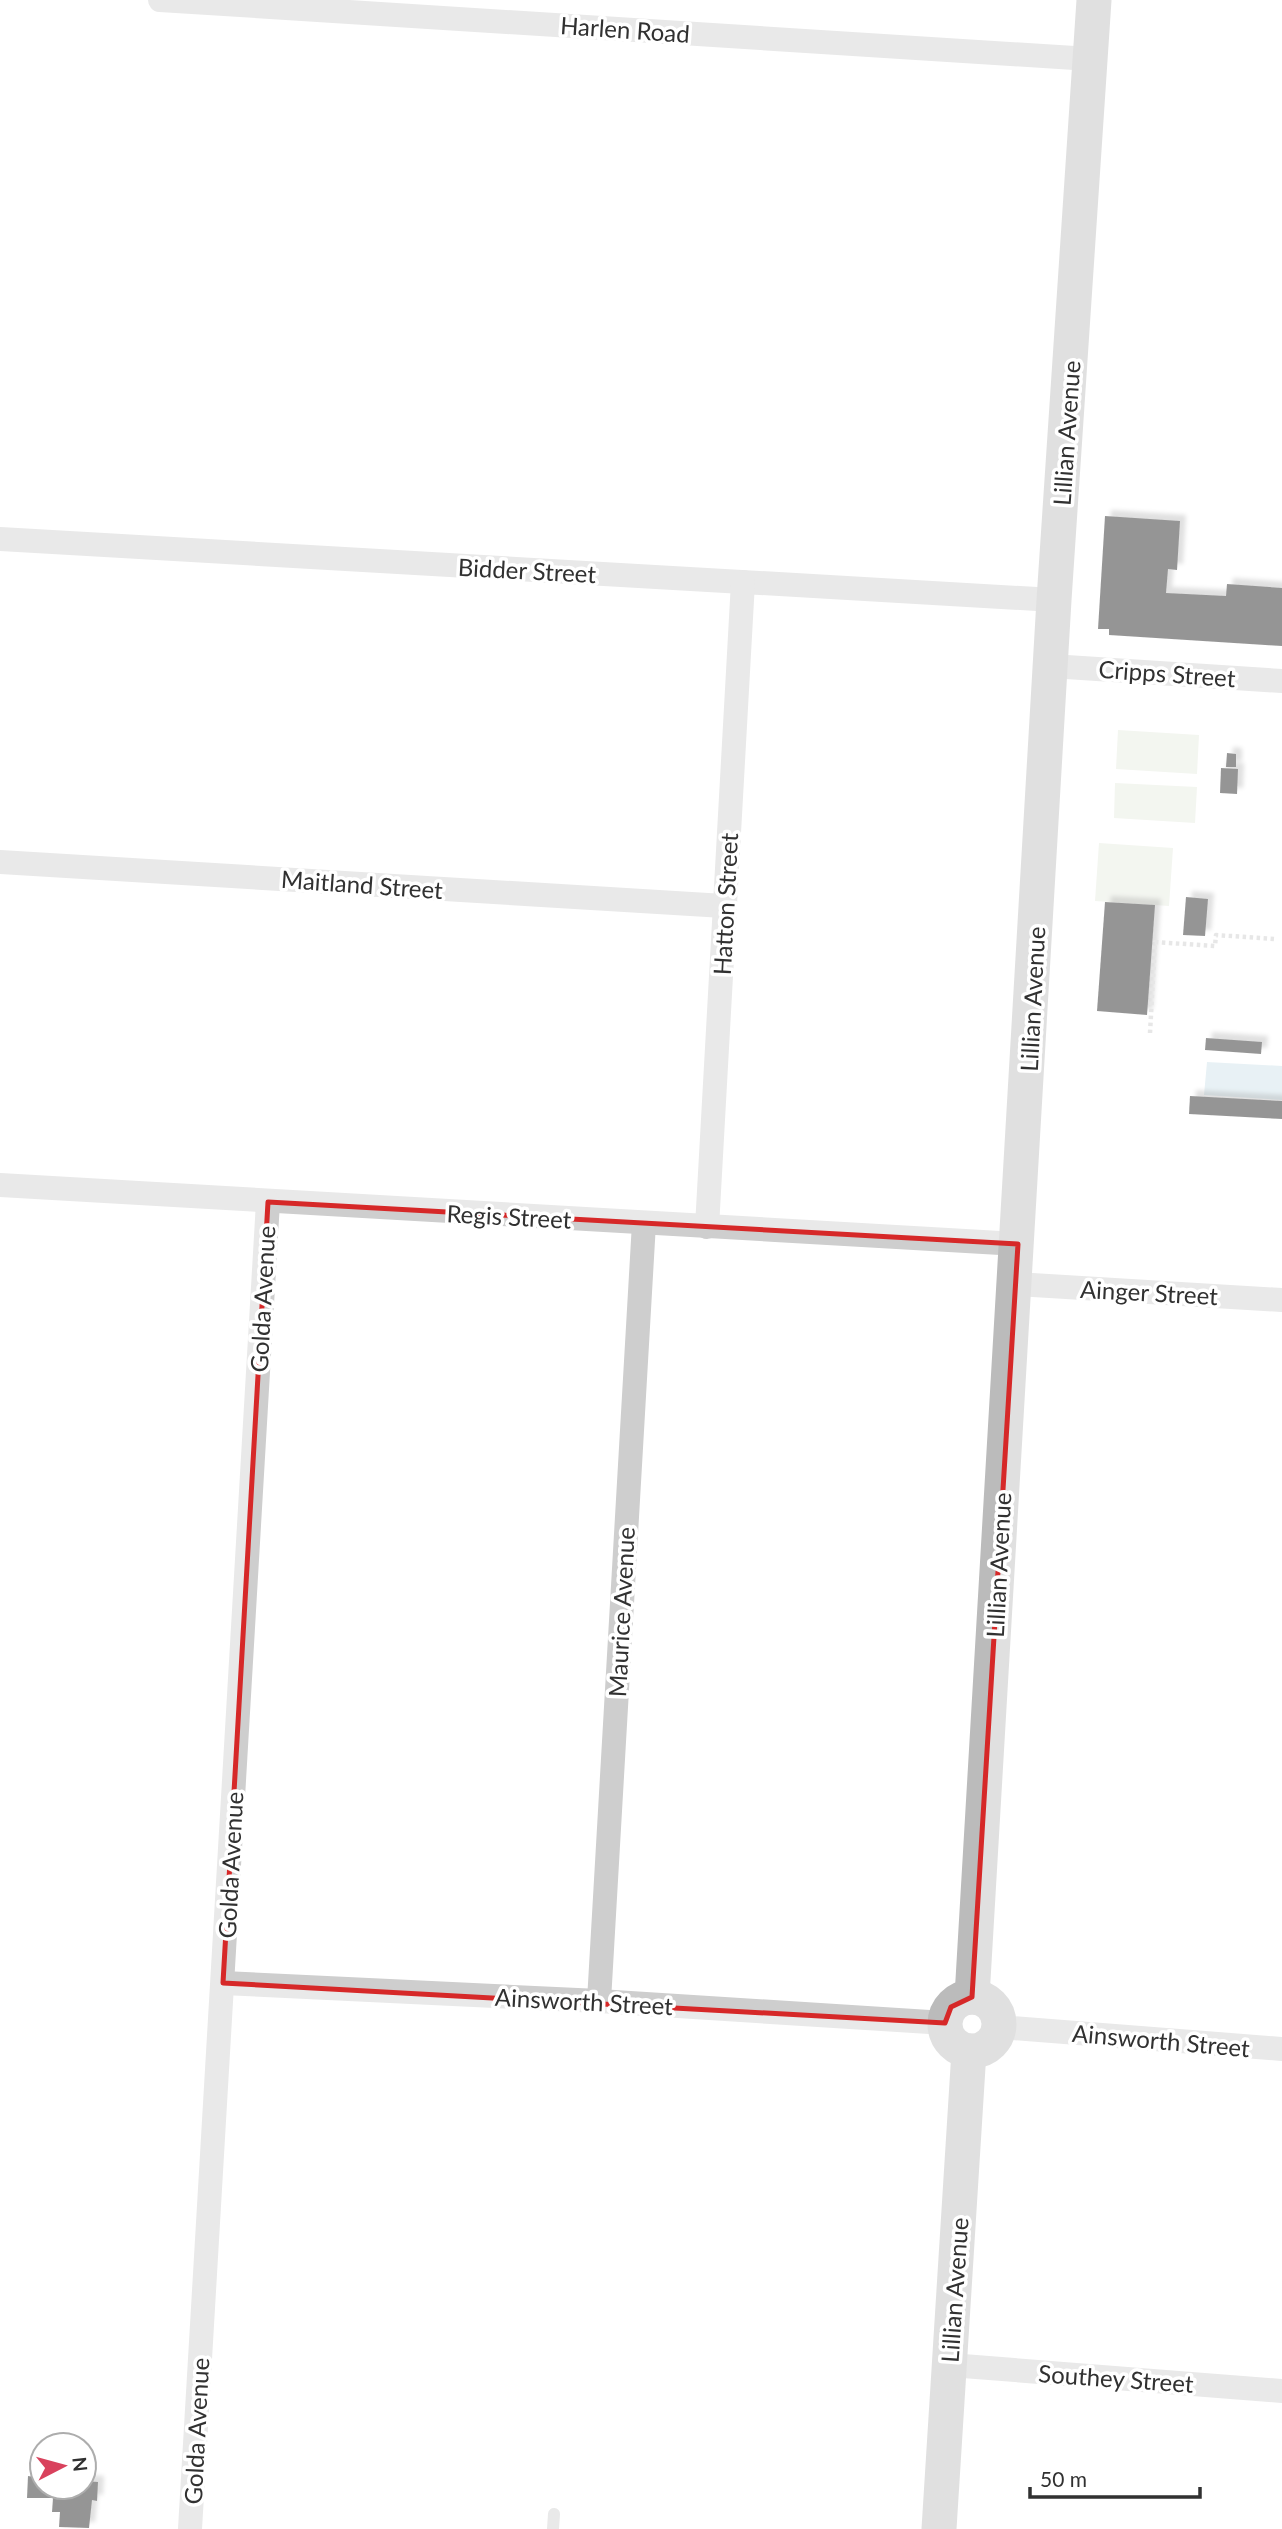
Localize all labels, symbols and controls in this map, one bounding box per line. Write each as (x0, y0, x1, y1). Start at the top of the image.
street label: Harlen Road (559, 10, 691, 48)
street label: Lillian Avenue (1046, 360, 1086, 506)
street label: Bidder Street (457, 552, 597, 588)
street label: Cripps Street (1098, 654, 1237, 692)
street label: Hatton Street (707, 832, 743, 976)
street label: Maitland Street (280, 864, 444, 904)
street label: Lillian Avenue (1014, 926, 1050, 1072)
street label: Regis Street (446, 1198, 573, 1234)
street label: Golda Avenue (244, 1225, 280, 1373)
street label: Ainger Street (1079, 1274, 1219, 1310)
street label: Lillian Avenue (980, 1492, 1016, 1638)
street label: Maurice Avenue (602, 1526, 640, 1698)
street label: Golda Avenue (212, 1791, 248, 1939)
street label: Ainsworth Street (494, 1982, 674, 2020)
street label: Ainsworth Street (1071, 2018, 1251, 2062)
street label: Lillian Avenue (934, 2217, 974, 2363)
street label: Golda Avenue (178, 2357, 214, 2505)
street label: Southey Street (1037, 2358, 1195, 2398)
north arrow (28, 2431, 98, 2501)
text: N (68, 2456, 93, 2473)
scale bar (1030, 2456, 1200, 2500)
text: 50 m (1040, 2466, 1087, 2491)

